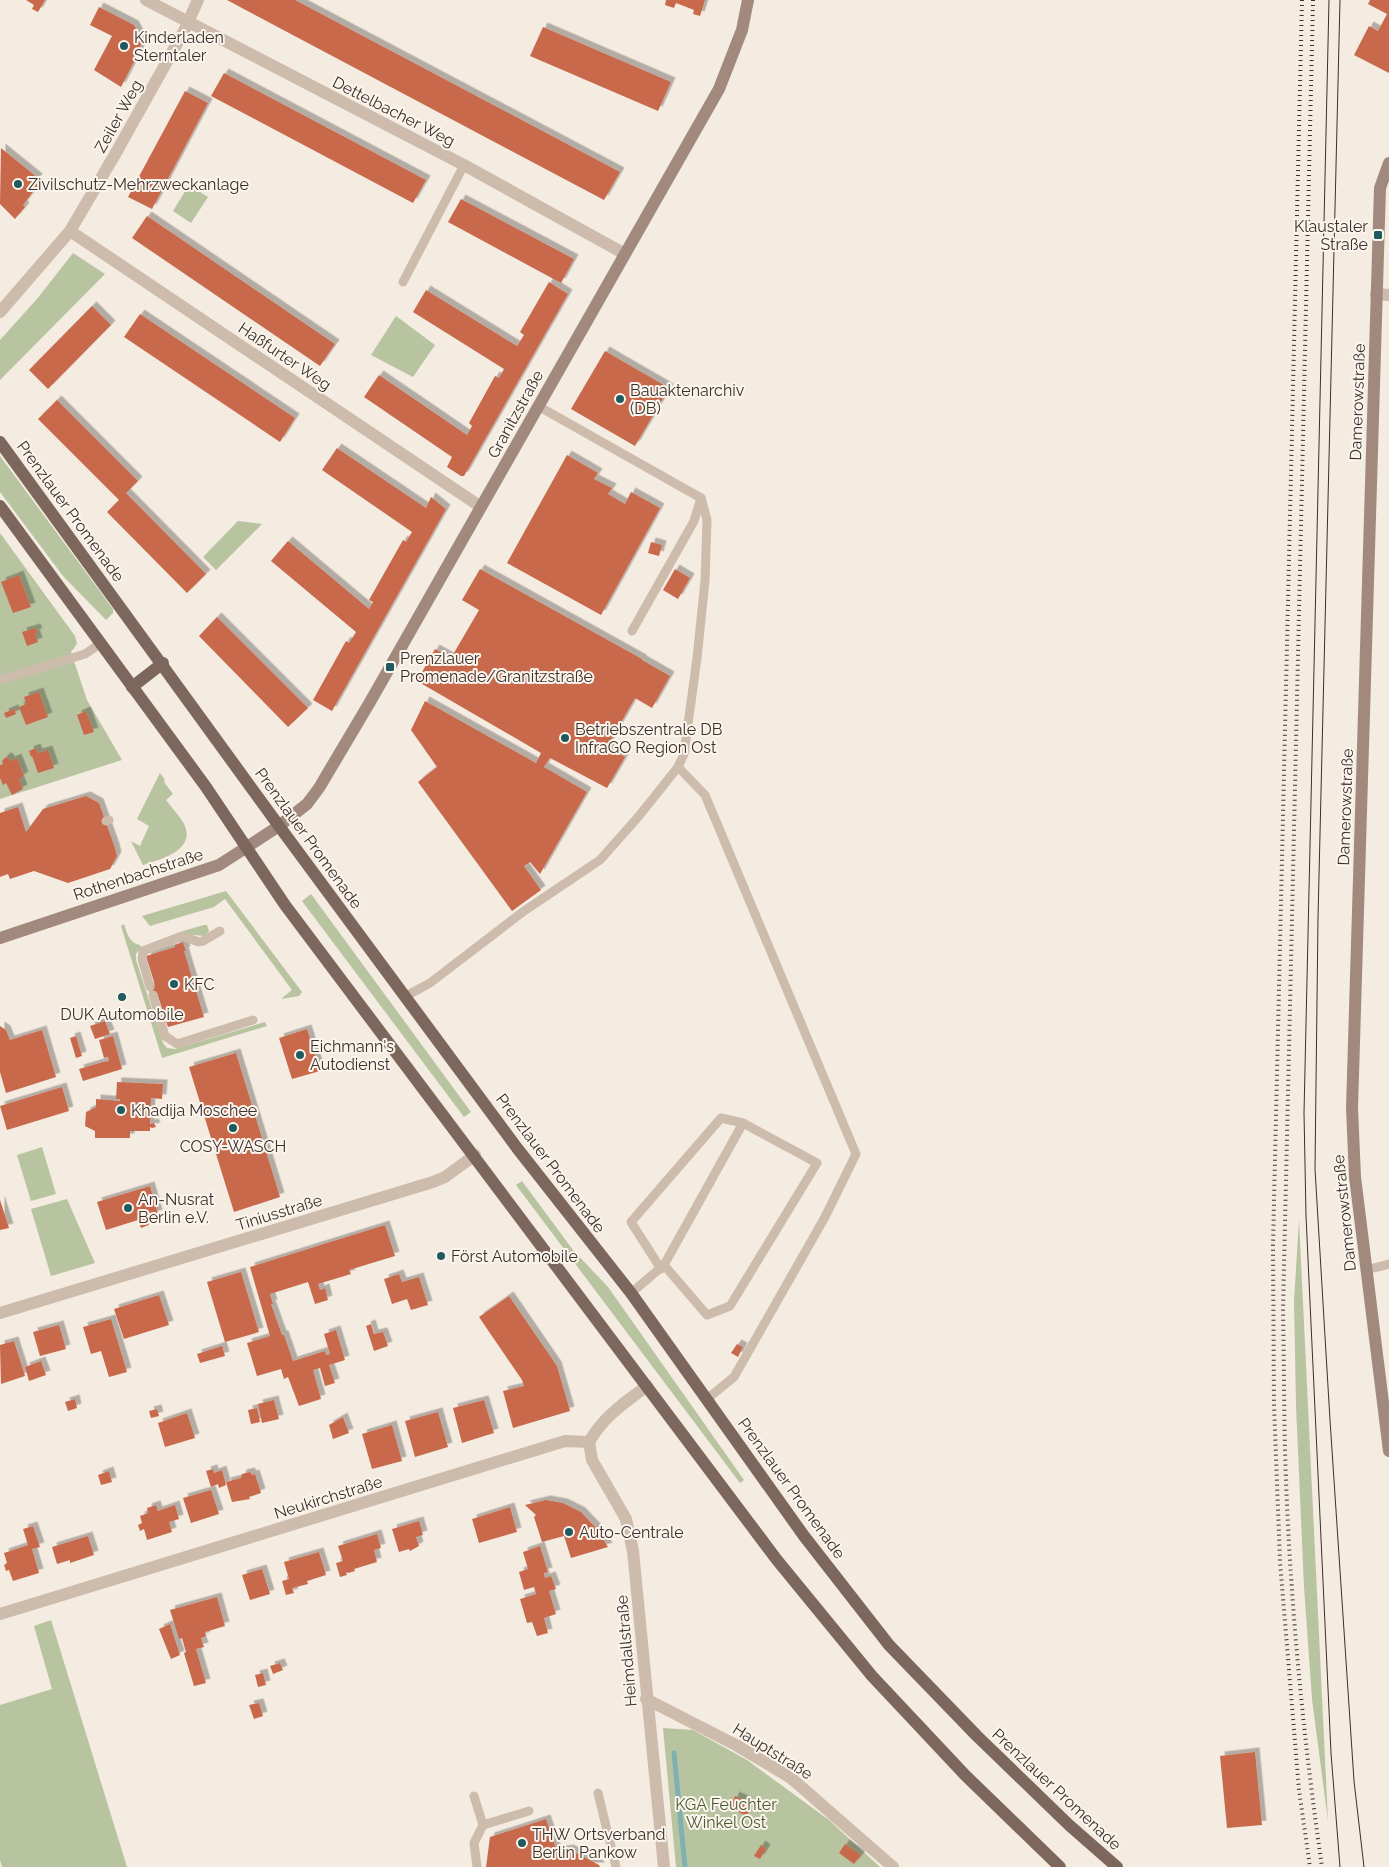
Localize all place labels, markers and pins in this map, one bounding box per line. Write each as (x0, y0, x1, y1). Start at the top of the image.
place label: Kinderladen Sterntaler (134, 28, 224, 65)
marker: Kinderladen Sterntaler (118, 40, 130, 52)
place label: Zivilschutz-Mehrzweckanlage (28, 175, 249, 194)
marker: Zivilschutz-Mehrzweckanlage (12, 178, 24, 190)
place label: Klaustaler Straße (1294, 217, 1368, 254)
marker: Klaustaler Straße (1372, 229, 1384, 241)
place label: Bauaktenarchiv (DB) (630, 381, 745, 418)
marker: Bauaktenarchiv (DB) (614, 393, 626, 405)
place label: Prenzlauer Promenade/Granitzstraße (400, 649, 593, 686)
marker: Prenzlauer Promenade/Granitzstraße (384, 661, 396, 673)
place label: Betriebszentrale DB InfraGO Region Ost (575, 720, 722, 757)
marker: Betriebszentrale DB InfraGO Region Ost (559, 732, 571, 744)
place label: KFC (184, 975, 214, 994)
marker: KFC (168, 978, 180, 990)
marker: DUK Automobile (116, 991, 128, 1003)
place label: DUK Automobile (60, 1005, 184, 1024)
place label: Eichmann's Autodienst (310, 1037, 394, 1074)
marker: Eichmann's Autodienst (294, 1049, 306, 1061)
place label: Khadija Moschee (131, 1101, 257, 1120)
marker: Khadija Moschee (115, 1104, 127, 1116)
marker: COSY-WASCH (227, 1122, 239, 1134)
place label: COSY-WASCH (180, 1137, 286, 1156)
place label: An-Nusrat Berlin e.V. (138, 1190, 215, 1227)
marker: An-Nusrat Berlin e.V. (122, 1202, 134, 1214)
place label: Först Automobile (451, 1247, 578, 1266)
marker: Först Automobile (435, 1250, 447, 1262)
place label: Auto-Centrale (579, 1523, 684, 1542)
marker: Auto-Centrale (563, 1526, 575, 1538)
place label: THW Ortsverband Berlin Pankow (532, 1825, 665, 1862)
marker: THW Ortsverband Berlin Pankow (516, 1837, 528, 1849)

